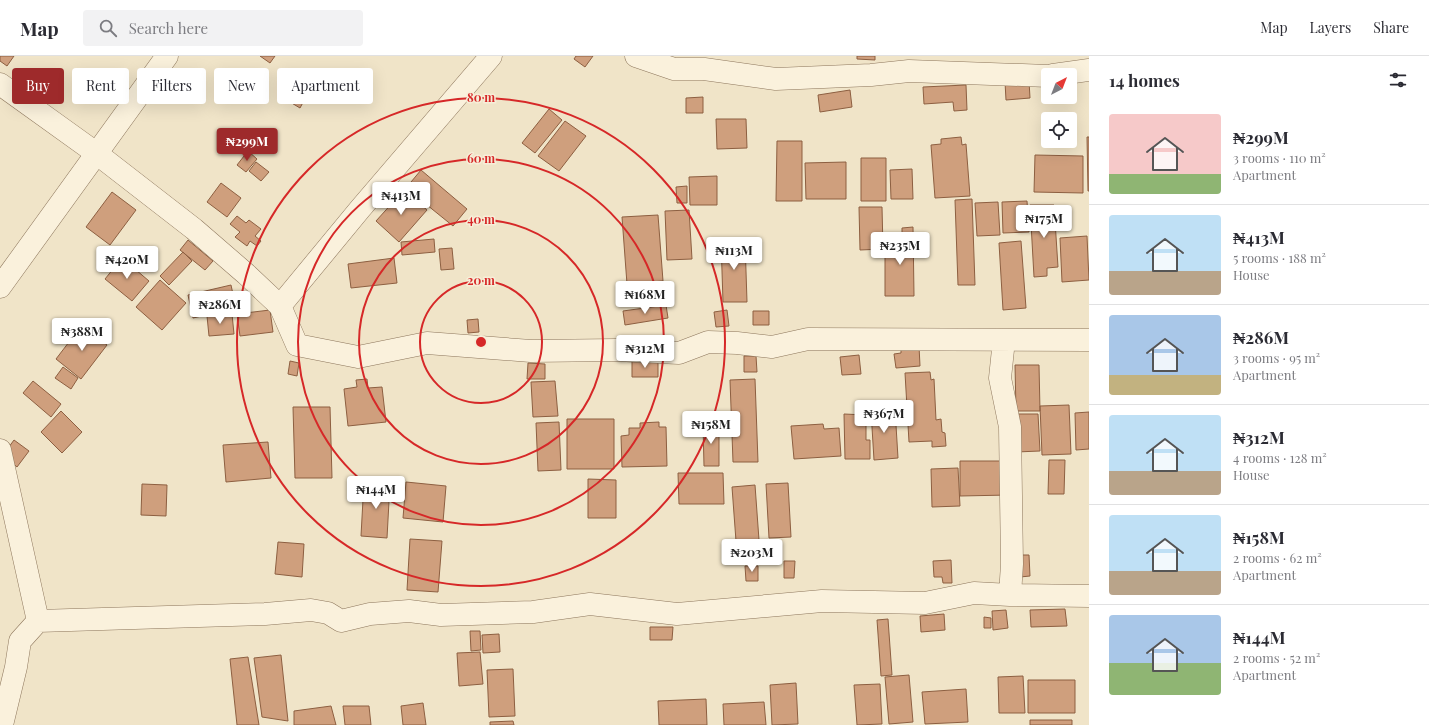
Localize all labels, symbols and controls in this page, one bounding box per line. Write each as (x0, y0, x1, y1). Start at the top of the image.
search box (83, 10, 363, 46)
text: Map (20, 15, 59, 41)
icon: search (97, 17, 119, 39)
text: Search here (129, 18, 208, 38)
text: Map (1260, 18, 1288, 37)
text: Layers (1310, 18, 1351, 37)
text: Share (1373, 18, 1409, 37)
chip: Buy (12, 68, 64, 104)
chip: Rent (72, 68, 129, 104)
chip: Filters (137, 68, 206, 104)
chip: New (214, 68, 269, 104)
chip: Apartment (277, 68, 373, 104)
north arrow (1041, 68, 1077, 104)
map controls (1041, 68, 1077, 148)
text: 14 homes (1109, 69, 1180, 91)
icon: filters (1387, 69, 1409, 91)
text: 80 m (467, 89, 495, 105)
button: locate (1041, 112, 1077, 148)
text: ₦299M (1233, 126, 1289, 148)
pin: ₦299M (219, 128, 275, 162)
icon: home (1141, 130, 1189, 178)
text: ₦299M (226, 132, 268, 149)
text: 3 rooms · 110 m² (1233, 149, 1326, 166)
text: 60 m (467, 150, 495, 166)
text: Apartment (1233, 166, 1296, 183)
pin: ₦413M (373, 182, 429, 216)
text: ₦413M (381, 186, 421, 203)
pin: ₦175M (1016, 205, 1072, 239)
text: ₦175M (1025, 209, 1063, 226)
text: 40 m (467, 211, 495, 227)
text: ₦413M (1233, 226, 1285, 248)
icon: home (1141, 231, 1189, 279)
pin: ₦235M (872, 232, 928, 266)
text: ₦235M (880, 236, 920, 253)
pin: ₦113M (706, 237, 762, 271)
text: ₦113M (715, 241, 753, 258)
pin: ₦420M (99, 246, 155, 280)
text: 5 rooms · 188 m² (1233, 249, 1326, 266)
text: ₦420M (105, 250, 149, 267)
text: House (1233, 266, 1270, 283)
text: 20 m (467, 272, 495, 288)
pin: ₦168M (617, 281, 673, 315)
text: ₦168M (624, 285, 666, 302)
pin: ₦286M (192, 291, 248, 325)
text: ₦286M (199, 295, 241, 312)
pin: ₦388M (54, 318, 110, 352)
text: ₦388M (61, 322, 103, 339)
text: ₦286M (1233, 326, 1289, 348)
icon: home (1141, 331, 1189, 379)
centre of rings (474, 335, 488, 349)
pin: ₦312M (617, 335, 673, 369)
text: ₦312M (625, 339, 665, 356)
text: 3 rooms · 95 m² (1233, 349, 1320, 366)
text: Apartment (1233, 366, 1296, 383)
pin: ₦367M (856, 400, 912, 434)
text: ₦367M (864, 404, 905, 421)
pin: ₦158M (683, 411, 739, 445)
text: ₦158M (691, 415, 731, 432)
text: ₦312M (1233, 426, 1285, 448)
icon: home (1141, 431, 1189, 479)
text: 4 rooms · 128 m² (1233, 449, 1327, 466)
text: House (1233, 466, 1270, 483)
pin: ₦144M (348, 476, 404, 510)
text: ₦144M (356, 480, 396, 497)
text: ₦158M (1233, 526, 1285, 548)
icon: home (1141, 531, 1189, 579)
pin: ₦203M (724, 539, 780, 573)
text: ₦203M (731, 543, 773, 560)
text: 2 rooms · 62 m² (1233, 549, 1322, 566)
text: Apartment (1233, 566, 1296, 583)
text: ₦144M (1233, 626, 1286, 648)
icon: home (1141, 631, 1189, 679)
text: 2 rooms · 52 m² (1233, 649, 1320, 666)
text: Apartment (1233, 666, 1296, 683)

